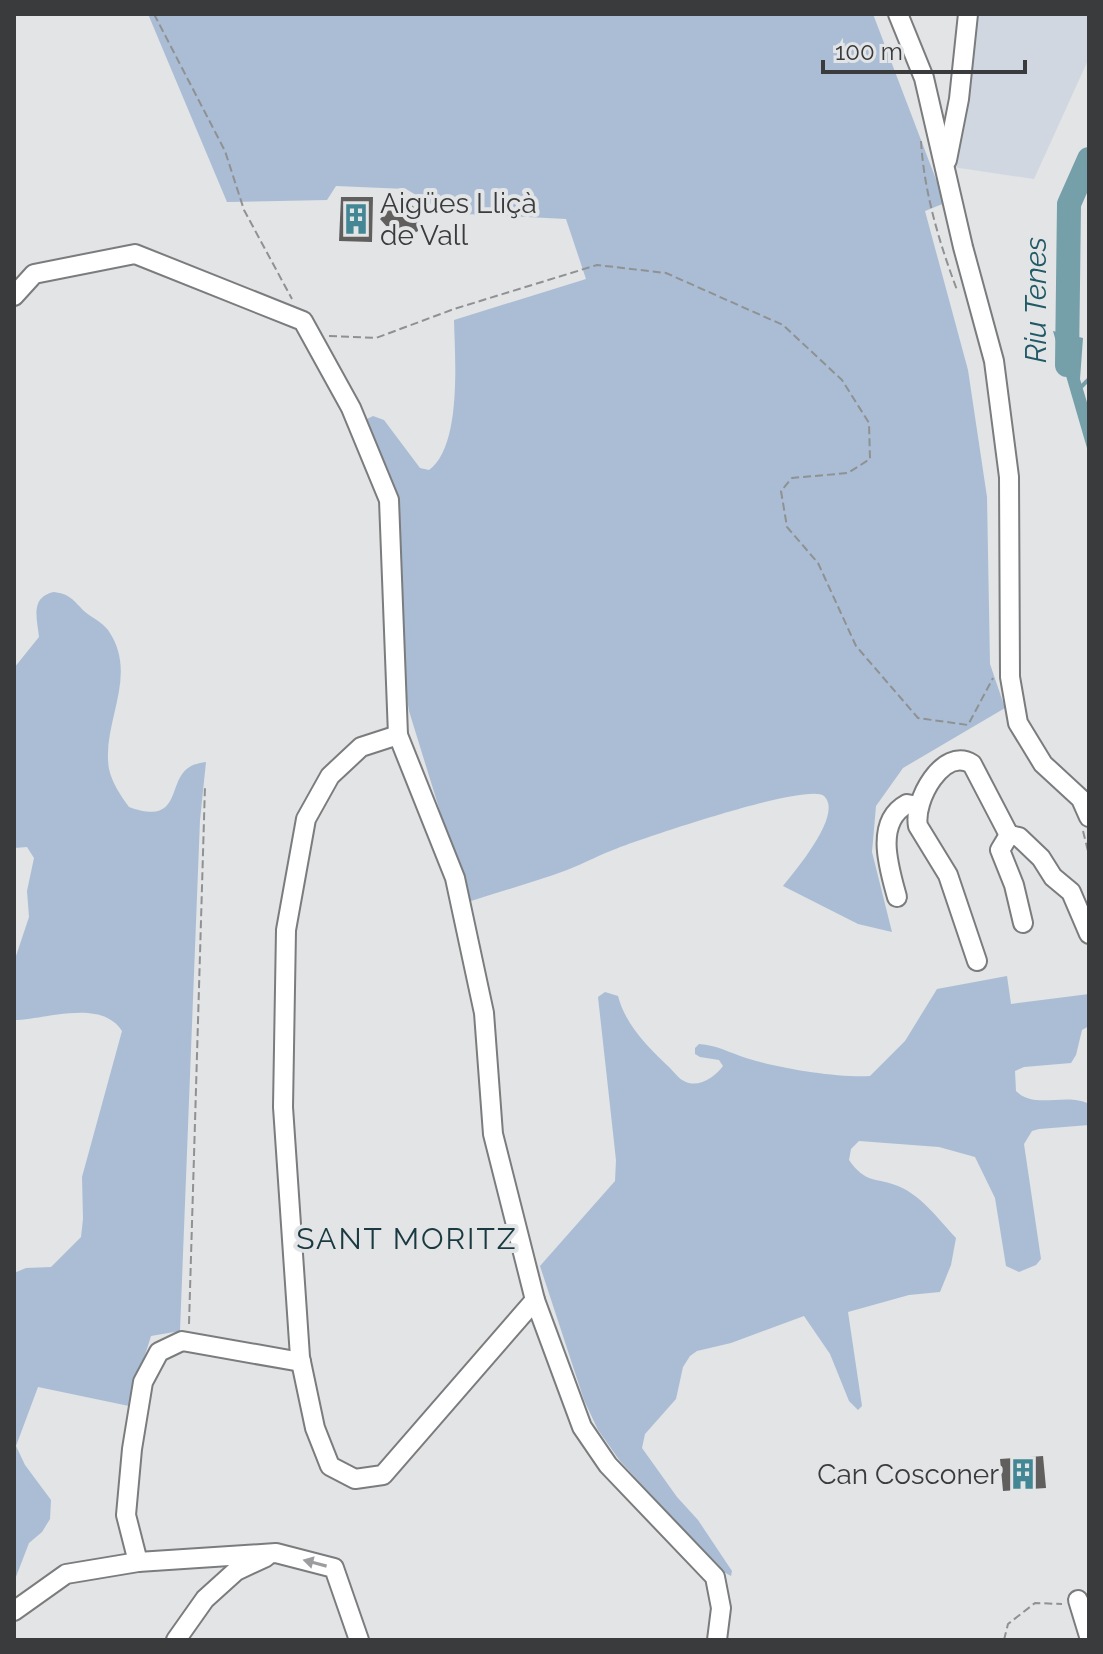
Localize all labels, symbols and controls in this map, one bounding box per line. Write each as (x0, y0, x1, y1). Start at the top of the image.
scale bar (823, 24, 1025, 74)
text: 100 m (835, 37, 903, 66)
place label: Aigües Lliçà de Vall (380, 187, 537, 252)
building icon: Aigües Lliçà de Vall (339, 202, 373, 236)
water label: Riu Tenes (1018, 237, 1053, 363)
district label: SANT MORITZ (296, 1221, 518, 1256)
building icon: Can Cosconer (1006, 1457, 1040, 1491)
place label: Can Cosconer (817, 1458, 999, 1491)
one-way arrow (302, 1556, 327, 1568)

